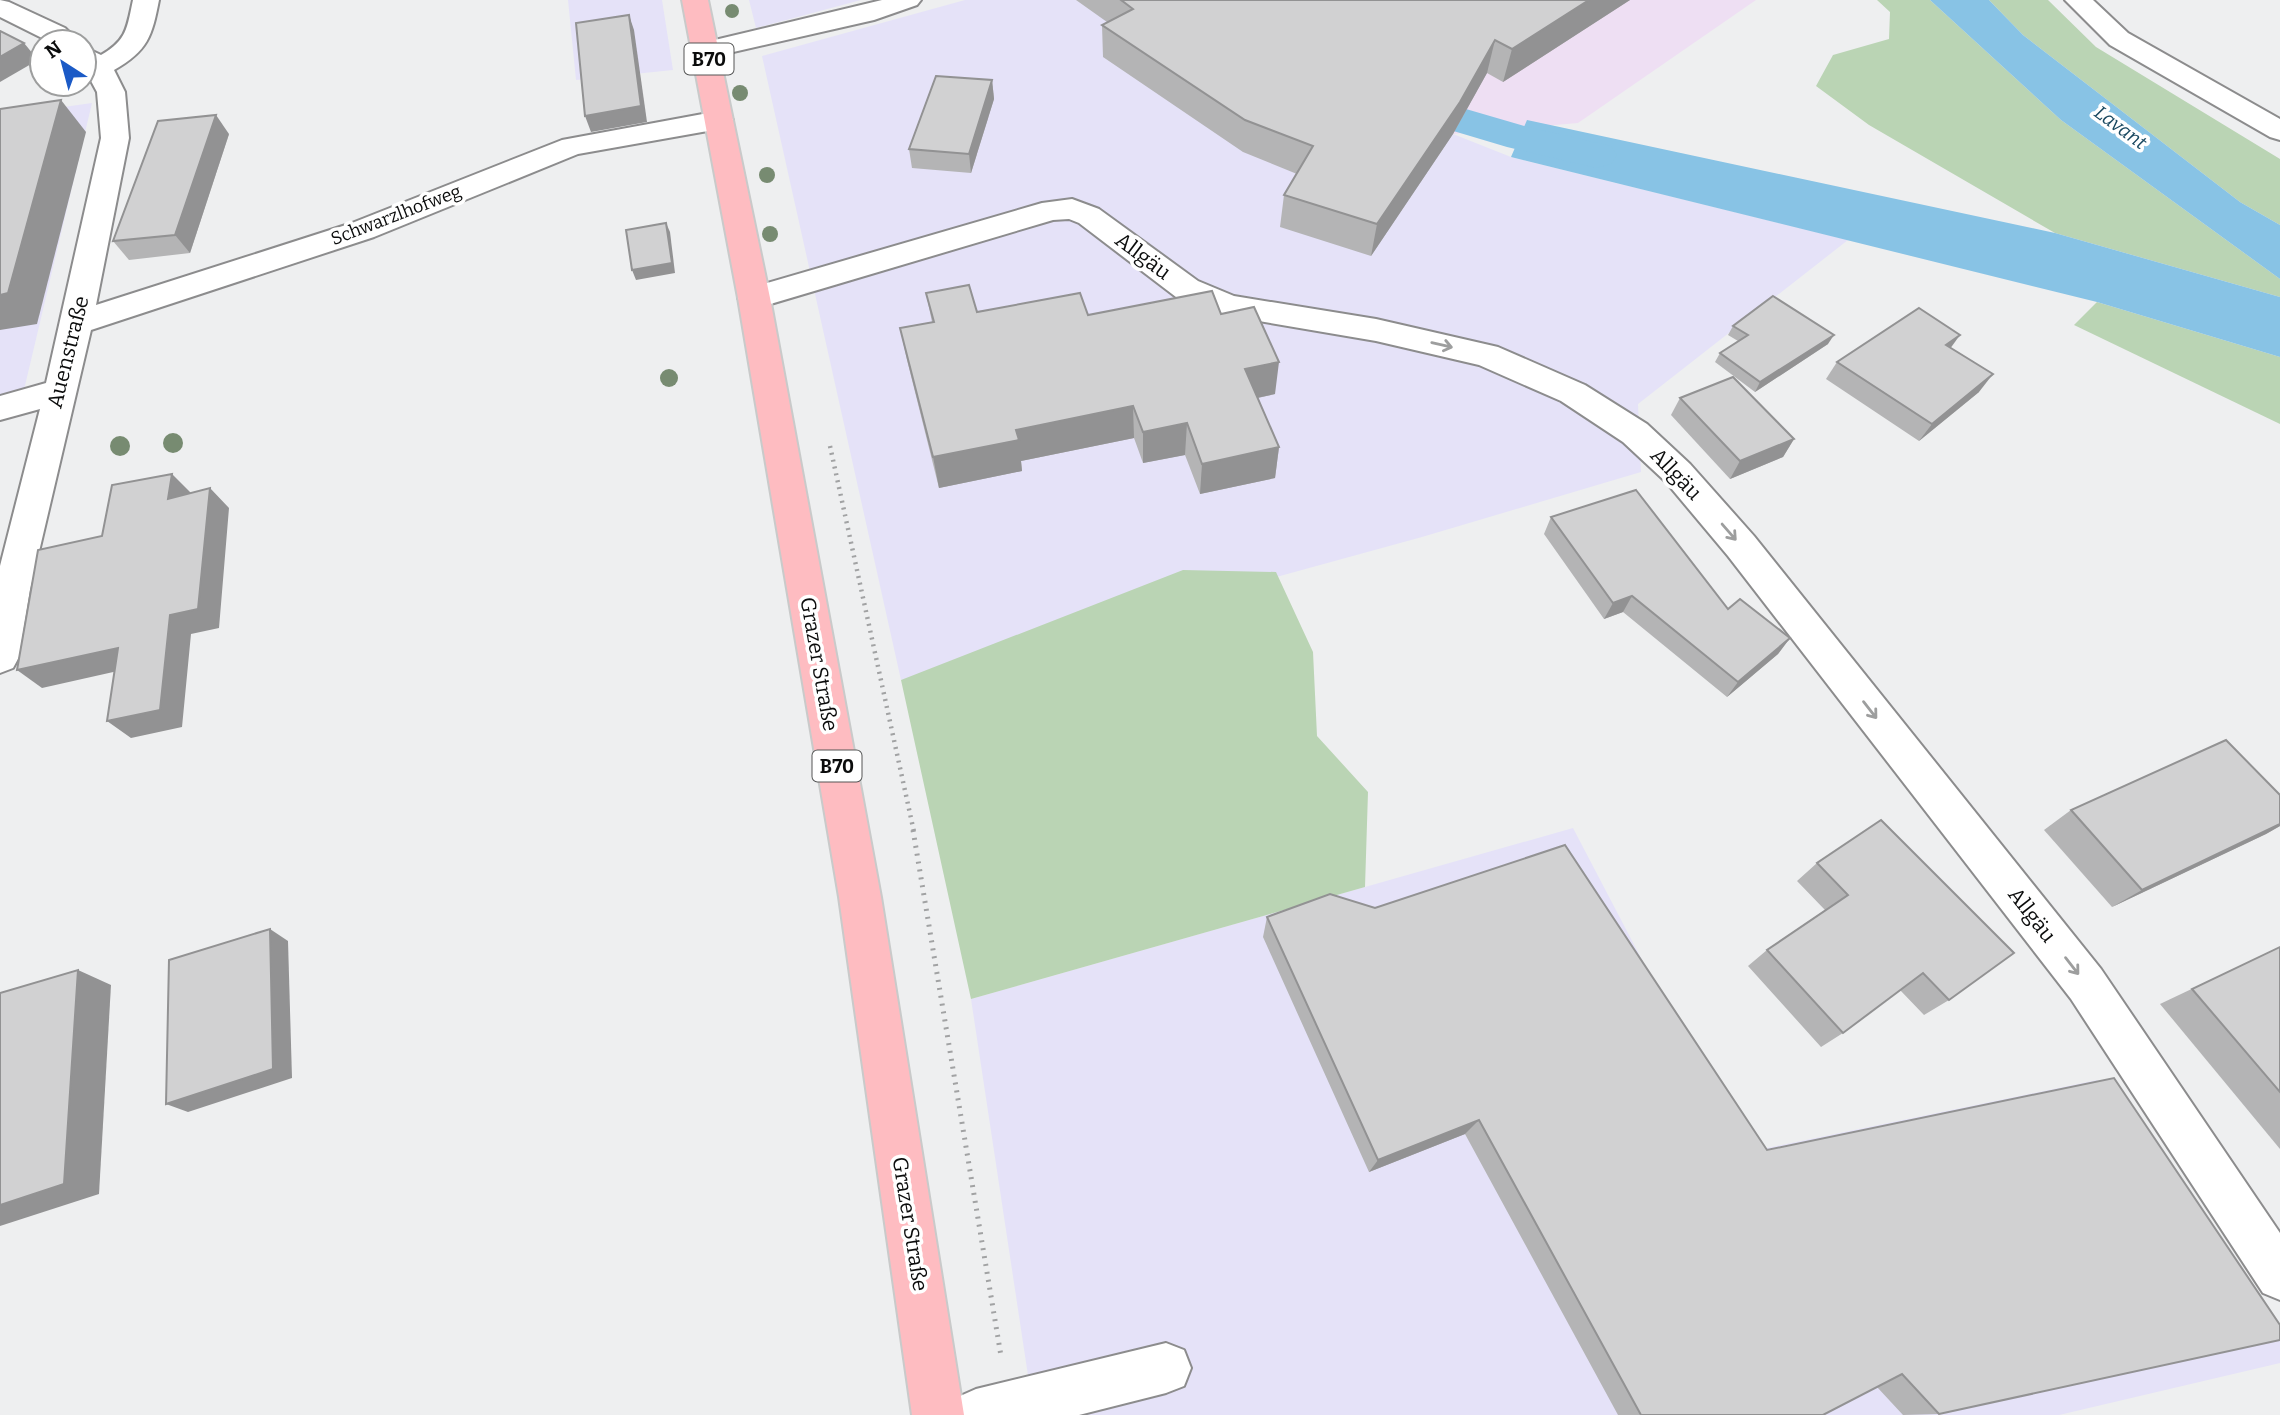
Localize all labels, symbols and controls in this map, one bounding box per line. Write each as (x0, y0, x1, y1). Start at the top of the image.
north arrow (28, 28, 98, 98)
text: N (41, 36, 66, 63)
road number: B70 (684, 44, 734, 74)
water label: Lavant (2090, 101, 2152, 154)
street label: Schwarzlhofweg (328, 180, 464, 250)
street label: Allgäu (1110, 227, 1176, 285)
street label: Auenstraße (42, 293, 94, 411)
one-way arrow (1430, 339, 1453, 353)
street label: Allgäu (1645, 442, 1707, 506)
one-way arrow (1721, 523, 1737, 541)
street label: Grazer Straße (794, 595, 844, 733)
one-way arrow (1863, 701, 1878, 719)
road number: B70 (812, 750, 862, 782)
street label: Allgäu (2002, 882, 2062, 948)
one-way arrow (2064, 956, 2079, 974)
street label: Grazer Straße (887, 1155, 933, 1293)

